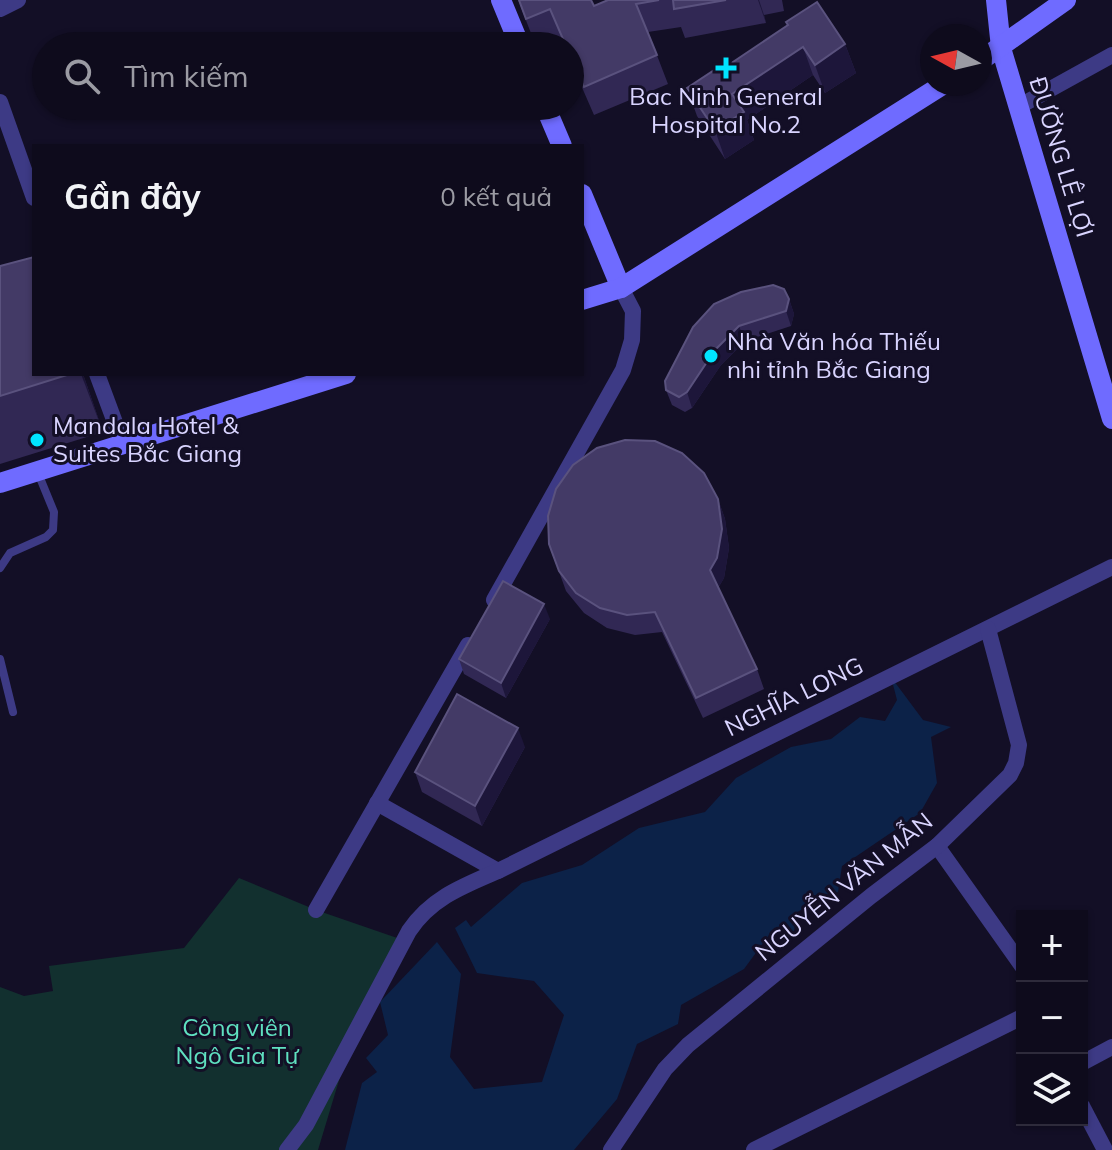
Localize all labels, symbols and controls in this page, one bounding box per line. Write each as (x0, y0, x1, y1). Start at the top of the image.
north arrow (920, 24, 992, 96)
search box (32, 32, 584, 120)
icon: search (60, 54, 104, 98)
text: Tìm kiếm (124, 57, 249, 95)
marker: Bac Ninh General Hospital No.2 (715, 57, 737, 79)
street label: ĐƯỜNG LÊ LỢI (1023, 73, 1101, 241)
place label: Bac Ninh General Hospital No.2 (629, 81, 823, 139)
text: Gần đây (64, 175, 201, 218)
text: 0 kết quả (440, 180, 552, 213)
place label: Nhà Văn hóa Thiếu nhi tỉnh Bắc Giang (727, 326, 941, 384)
marker: Nhà Văn hóa Thiếu nhi tỉnh Bắc Giang (702, 347, 720, 365)
place label: Mandala Hotel & Suites Bắc Giang (53, 410, 242, 468)
marker: Mandala Hotel & Suites Bắc Giang (28, 431, 46, 449)
street label: NGHĨA LONG (719, 650, 868, 743)
street label: NGUYỄN VĂN MẪN (748, 805, 938, 967)
map controls (1016, 910, 1088, 1126)
button: + (1016, 910, 1088, 982)
button: − (1016, 982, 1088, 1054)
park label: Công viên Ngô Gia Tự (176, 1012, 300, 1070)
button: layers (1016, 1054, 1088, 1126)

